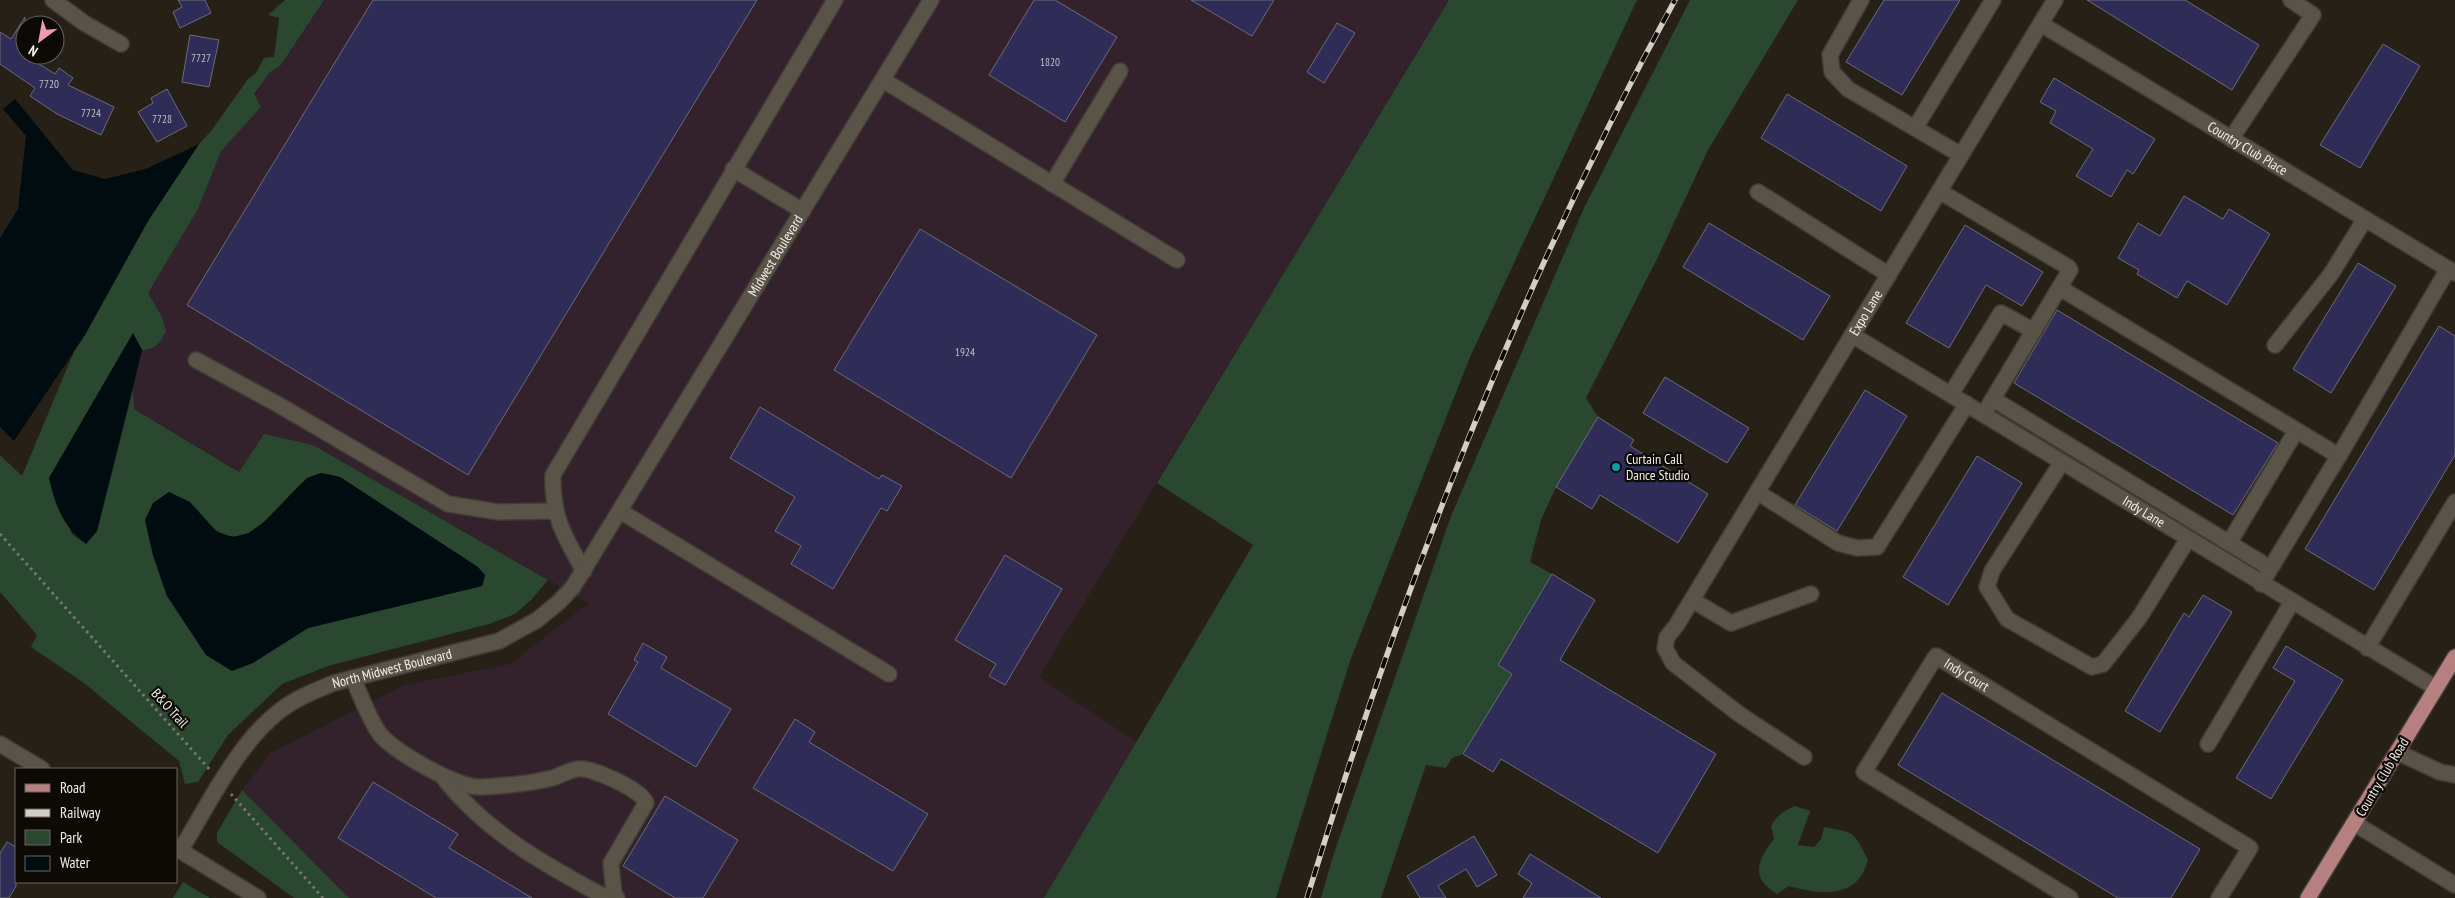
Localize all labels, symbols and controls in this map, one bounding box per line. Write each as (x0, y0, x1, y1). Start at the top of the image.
north arrow (15, 15, 65, 65)
text: N (25, 41, 41, 61)
house number: 7727 (191, 51, 211, 65)
house number: 1820 (1040, 55, 1060, 69)
house number: 7720 (39, 77, 59, 91)
house number: 7724 (81, 106, 101, 120)
house number: 7728 (152, 112, 172, 126)
street label: Country Club Place (2204, 117, 2291, 179)
street label: Midwest Boulevard (743, 212, 807, 300)
street label: Expo Lane (1845, 286, 1886, 339)
house number: 1924 (955, 345, 975, 359)
place label: Curtain Call Dance Studio (1626, 450, 1690, 484)
marker: Curtain Call Dance Studio (1610, 461, 1622, 473)
street label: Indy Lane (2119, 492, 2169, 531)
street label: North Midwest Boulevard (330, 644, 454, 692)
street label: Indy Court (1941, 654, 1993, 695)
street label: B&O Trail (148, 685, 193, 732)
street label: Country Club Road (2351, 734, 2413, 820)
legend (15, 768, 178, 883)
text: Road (60, 778, 86, 797)
text: Railway (60, 803, 101, 822)
text: Park (60, 828, 82, 847)
text: Water (60, 853, 91, 872)

